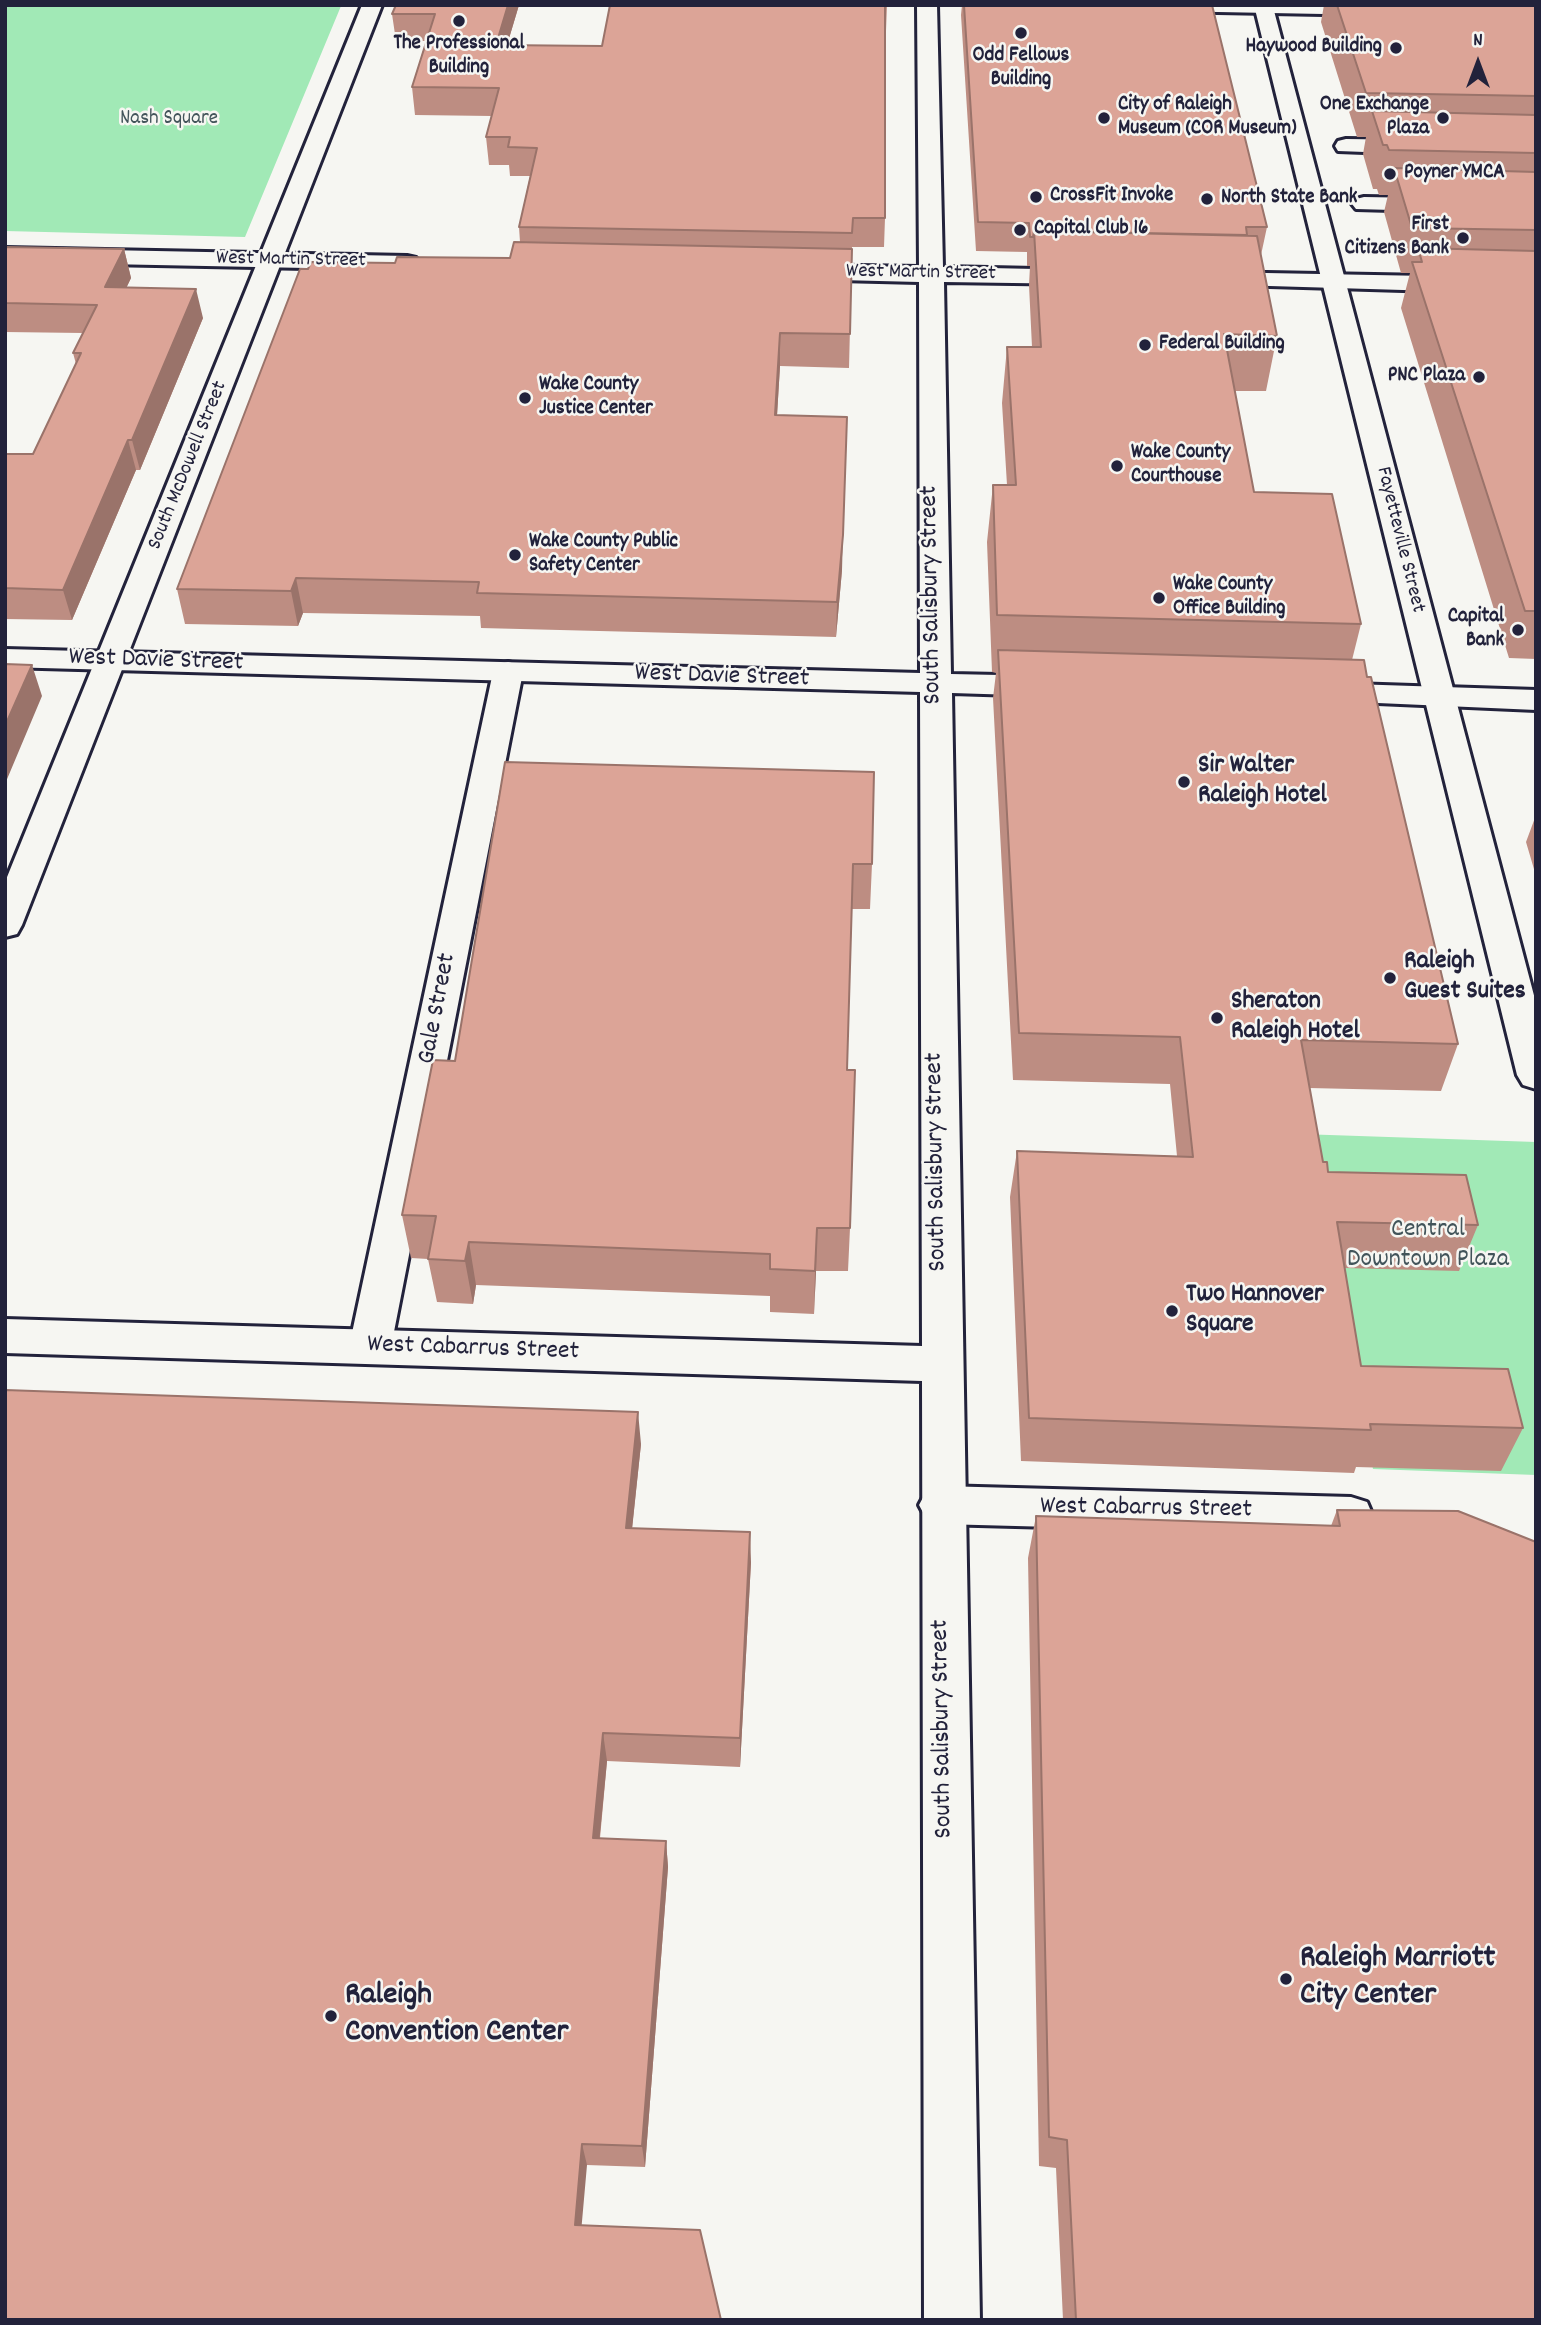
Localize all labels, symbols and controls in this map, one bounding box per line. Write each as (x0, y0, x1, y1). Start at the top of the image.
marker: The Professional Building (451, 13, 467, 29)
marker: Odd Fellows Building (1013, 25, 1029, 41)
north arrow (1443, 28, 1513, 98)
text: N (1473, 28, 1483, 55)
place label: The Professional Building (394, 32, 524, 82)
place label: Haywood Building (1246, 35, 1382, 61)
marker: Haywood Building (1388, 40, 1404, 56)
place label: Odd Fellows Building (973, 44, 1069, 94)
place label: City of Raleigh Museum (COR Museum) (1118, 93, 1297, 143)
place label: One Exchange Plaza (1320, 93, 1429, 143)
park label: Nash Square (120, 107, 218, 133)
marker: City of Raleigh Museum (COR Museum) (1096, 110, 1112, 126)
marker: One Exchange Plaza (1435, 110, 1451, 126)
place label: Poyner YMCA (1404, 161, 1505, 187)
marker: Poyner YMCA (1382, 166, 1398, 182)
place label: CrossFit Invoke (1050, 184, 1173, 210)
place label: North State Bank (1221, 186, 1357, 212)
marker: CrossFit Invoke (1028, 189, 1044, 205)
marker: North State Bank (1199, 191, 1215, 207)
place label: First Citizens Bank (1345, 213, 1449, 263)
place label: Capital Club 16 (1034, 217, 1148, 243)
marker: Capital Club 16 (1012, 222, 1028, 238)
marker: First Citizens Bank (1455, 230, 1471, 246)
street label: West Martin Street (216, 247, 366, 275)
street label: West Martin Street (846, 260, 996, 288)
place label: Federal Building (1159, 332, 1285, 358)
marker: Federal Building (1137, 337, 1153, 353)
place label: PNC Plaza (1388, 364, 1465, 390)
marker: PNC Plaza (1471, 369, 1487, 385)
place label: Wake County Justice Center (539, 373, 653, 423)
street label: South McDowell Street (144, 378, 234, 554)
marker: Wake County Justice Center (517, 390, 533, 406)
place label: Wake County Courthouse (1131, 441, 1230, 491)
marker: Wake County Courthouse (1109, 458, 1125, 474)
street label: Fayetteville Street (1369, 464, 1429, 616)
street label: South Salisbury Street (915, 485, 951, 705)
place label: Wake County Public Safety Center (529, 530, 678, 580)
marker: Wake County Public Safety Center (507, 547, 523, 563)
place label: Wake County Office Building (1173, 573, 1285, 623)
marker: Wake County Office Building (1151, 590, 1167, 606)
place label: Capital Bank (1448, 605, 1504, 655)
marker: Capital Bank (1510, 622, 1526, 638)
street label: West Davie Street (68, 643, 244, 681)
street label: West Davie Street (634, 659, 810, 697)
place label: Sir Walter Raleigh Hotel (1198, 751, 1327, 812)
marker: Sir Walter Raleigh Hotel (1176, 774, 1192, 790)
place label: Raleigh Guest Suites (1404, 947, 1526, 1009)
street label: Gale Street (413, 951, 465, 1067)
marker: Raleigh Guest Suites (1382, 970, 1398, 986)
place label: Sheraton Raleigh Hotel (1231, 987, 1360, 1048)
marker: Sheraton Raleigh Hotel (1209, 1010, 1225, 1026)
street label: South Salisbury Street (920, 1052, 956, 1272)
park label: Central Downtown Plaza (1347, 1215, 1509, 1276)
place label: Two Hannover Square (1186, 1280, 1324, 1342)
marker: Two Hannover Square (1164, 1303, 1180, 1319)
street label: West Cabarrus Street (367, 1331, 579, 1369)
street label: West Cabarrus Street (1040, 1493, 1252, 1527)
street label: South Salisbury Street (926, 1619, 962, 1839)
place label: Raleigh Marriott City Center (1300, 1942, 1495, 2017)
marker: Raleigh Marriott City Center (1278, 1971, 1294, 1987)
place label: Raleigh Convention Center (345, 1979, 568, 2054)
marker: Raleigh Convention Center (323, 2008, 339, 2024)

